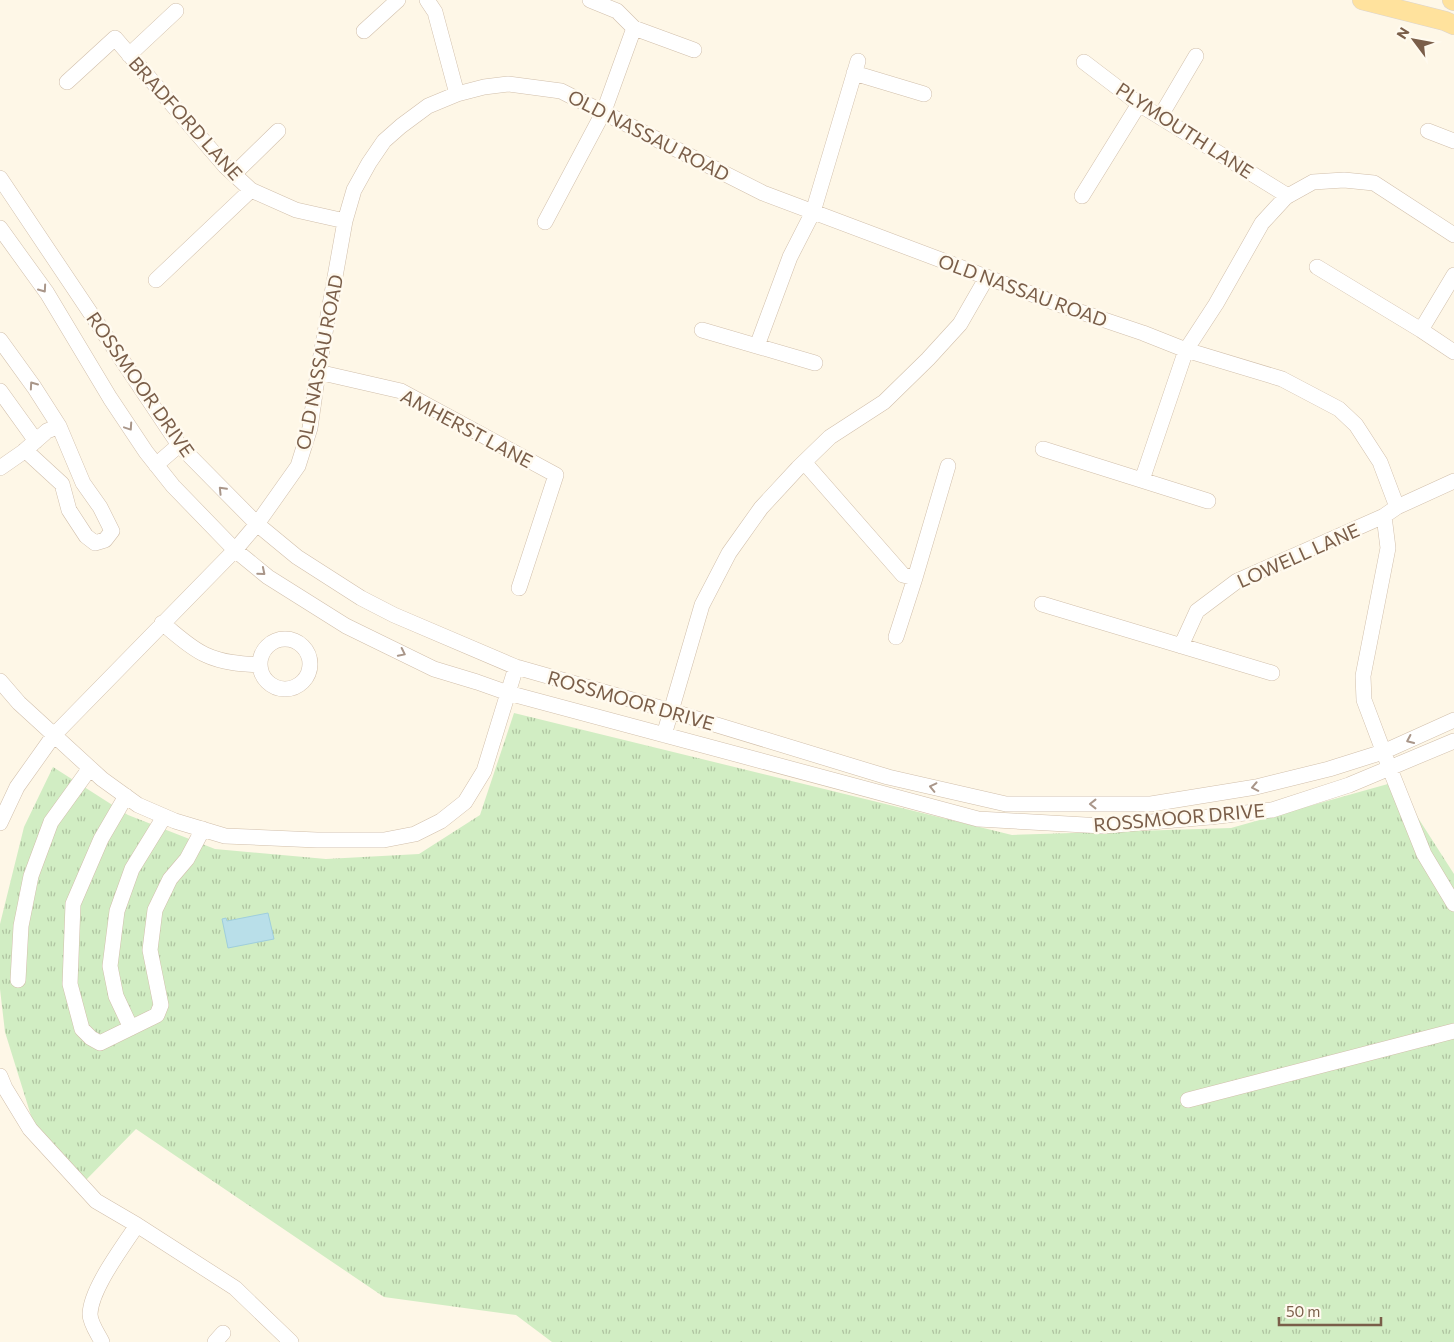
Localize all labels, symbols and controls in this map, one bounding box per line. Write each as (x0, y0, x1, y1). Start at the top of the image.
north arrow (1389, 15, 1439, 65)
text: N (1393, 24, 1413, 42)
street label: BRADFORD LANE (124, 51, 248, 185)
street label: PLYMOUTH LANE (1112, 77, 1258, 183)
street label: OLD NASSAU ROAD (564, 84, 734, 186)
street label: OLD NASSAU ROAD (935, 249, 1111, 331)
street label: OLD NASSAU ROAD (291, 272, 347, 452)
one-way arrow (37, 283, 46, 292)
street label: ROSSMOOR DRIVE (82, 307, 200, 461)
one-way arrow (30, 381, 39, 391)
street label: AMHERST LANE (397, 384, 537, 472)
one-way arrow (123, 421, 132, 430)
one-way arrow (219, 486, 228, 495)
street label: LOWELL LANE (1233, 518, 1363, 592)
one-way arrow (256, 566, 265, 575)
one-way arrow (397, 647, 406, 657)
street label: ROSSMOOR DRIVE (545, 665, 717, 735)
one-way arrow (1406, 733, 1415, 744)
one-way arrow (1250, 781, 1259, 791)
one-way arrow (928, 782, 937, 793)
street label: ROSSMOOR DRIVE (1092, 798, 1266, 836)
one-way arrow (1089, 799, 1097, 809)
scale bar (1279, 1294, 1382, 1326)
text: 50 m (1286, 1302, 1320, 1320)

